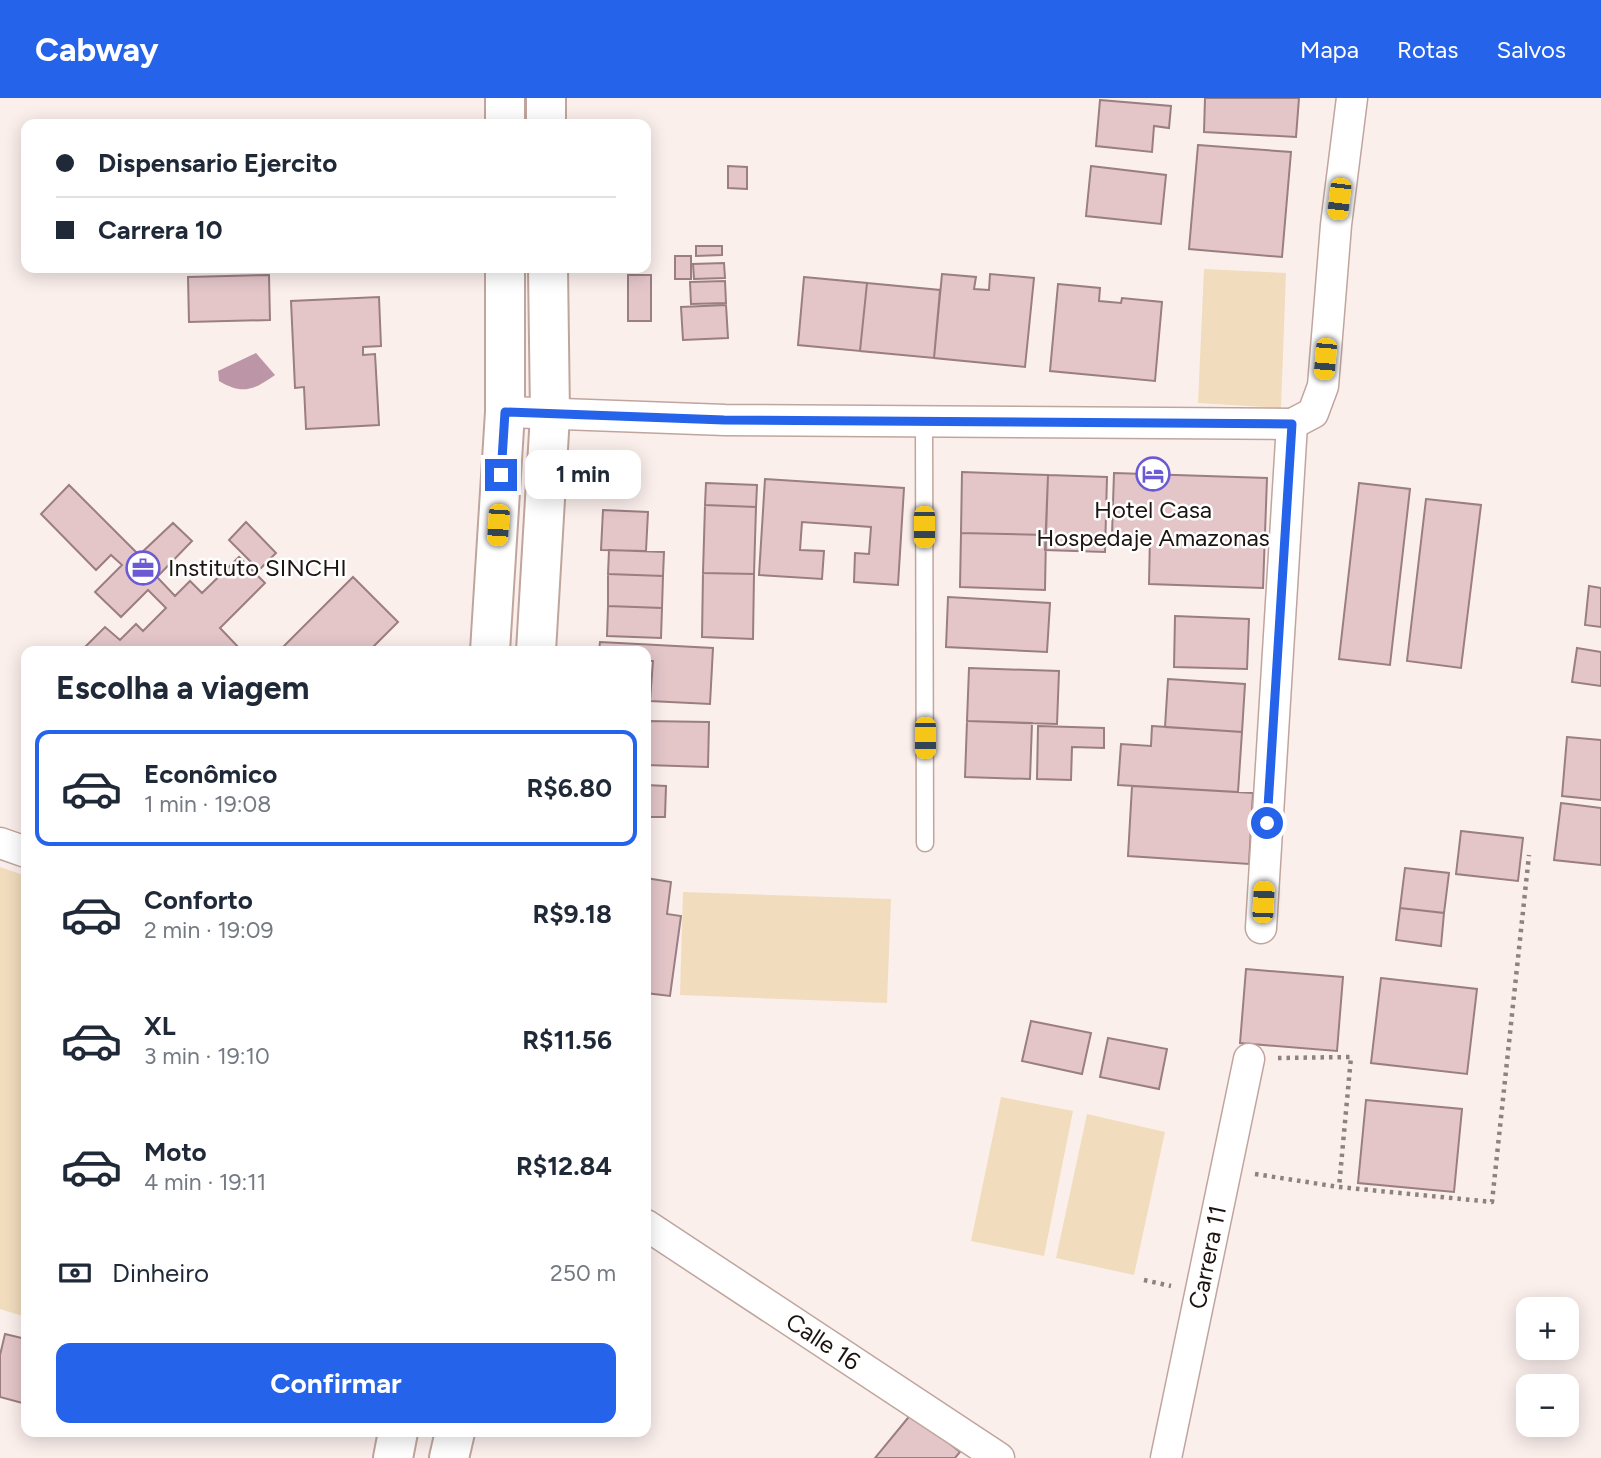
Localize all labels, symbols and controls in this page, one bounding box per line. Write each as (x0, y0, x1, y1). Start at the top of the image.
text: Cabway (35, 30, 159, 69)
text: Mapa (1300, 35, 1359, 64)
text: Rotas (1397, 35, 1458, 64)
text: Salvos (1496, 35, 1566, 64)
text: Dispensario Ejercito (98, 147, 337, 179)
car (1327, 177, 1352, 221)
text: Carrera 10 (98, 214, 223, 246)
car (1313, 337, 1338, 381)
callout: 1 min (526, 450, 641, 500)
hotel icon: Hotel Casa Hospedaje Amazonas (1134, 455, 1172, 493)
route end (485, 459, 517, 491)
text: 1 min (556, 460, 610, 488)
place label: Hotel Casa Hospedaje Amazonas (1036, 495, 1270, 552)
car (487, 503, 510, 547)
car (914, 506, 935, 548)
office icon: Instituto SINCHI (124, 549, 162, 587)
place label: Instituto SINCHI (168, 553, 347, 582)
text: Escolha a viagem (56, 669, 309, 707)
car (915, 717, 936, 759)
icon: car (60, 757, 123, 820)
text: Econômico (144, 758, 277, 790)
text: R$6.80 (527, 772, 612, 804)
text: 1 min · 19:08 (144, 790, 271, 818)
route start (1251, 807, 1283, 839)
car (1252, 880, 1275, 924)
icon: car (60, 883, 123, 946)
text: Conforto (144, 884, 253, 916)
text: R$9.18 (532, 898, 612, 930)
text: 2 min · 19:09 (144, 916, 274, 944)
icon: car (60, 1009, 123, 1072)
text: XL (144, 1010, 176, 1042)
text: R$11.56 (522, 1024, 612, 1056)
text: 3 min · 19:10 (144, 1042, 270, 1070)
icon: car (60, 1135, 123, 1198)
text: Moto (144, 1136, 207, 1168)
text: R$12.84 (516, 1150, 612, 1182)
text: 4 min · 19:11 (144, 1168, 266, 1196)
street label: Carrera 11 (1182, 1203, 1232, 1312)
icon: cash (56, 1254, 94, 1292)
text: Dinheiro (112, 1257, 209, 1289)
text: 250 m (550, 1259, 616, 1287)
map controls (1516, 1297, 1579, 1437)
button: + (1516, 1297, 1579, 1360)
street label: Calle 16 (781, 1306, 866, 1376)
button: Confirmar (56, 1343, 616, 1423)
button: − (1516, 1374, 1579, 1437)

